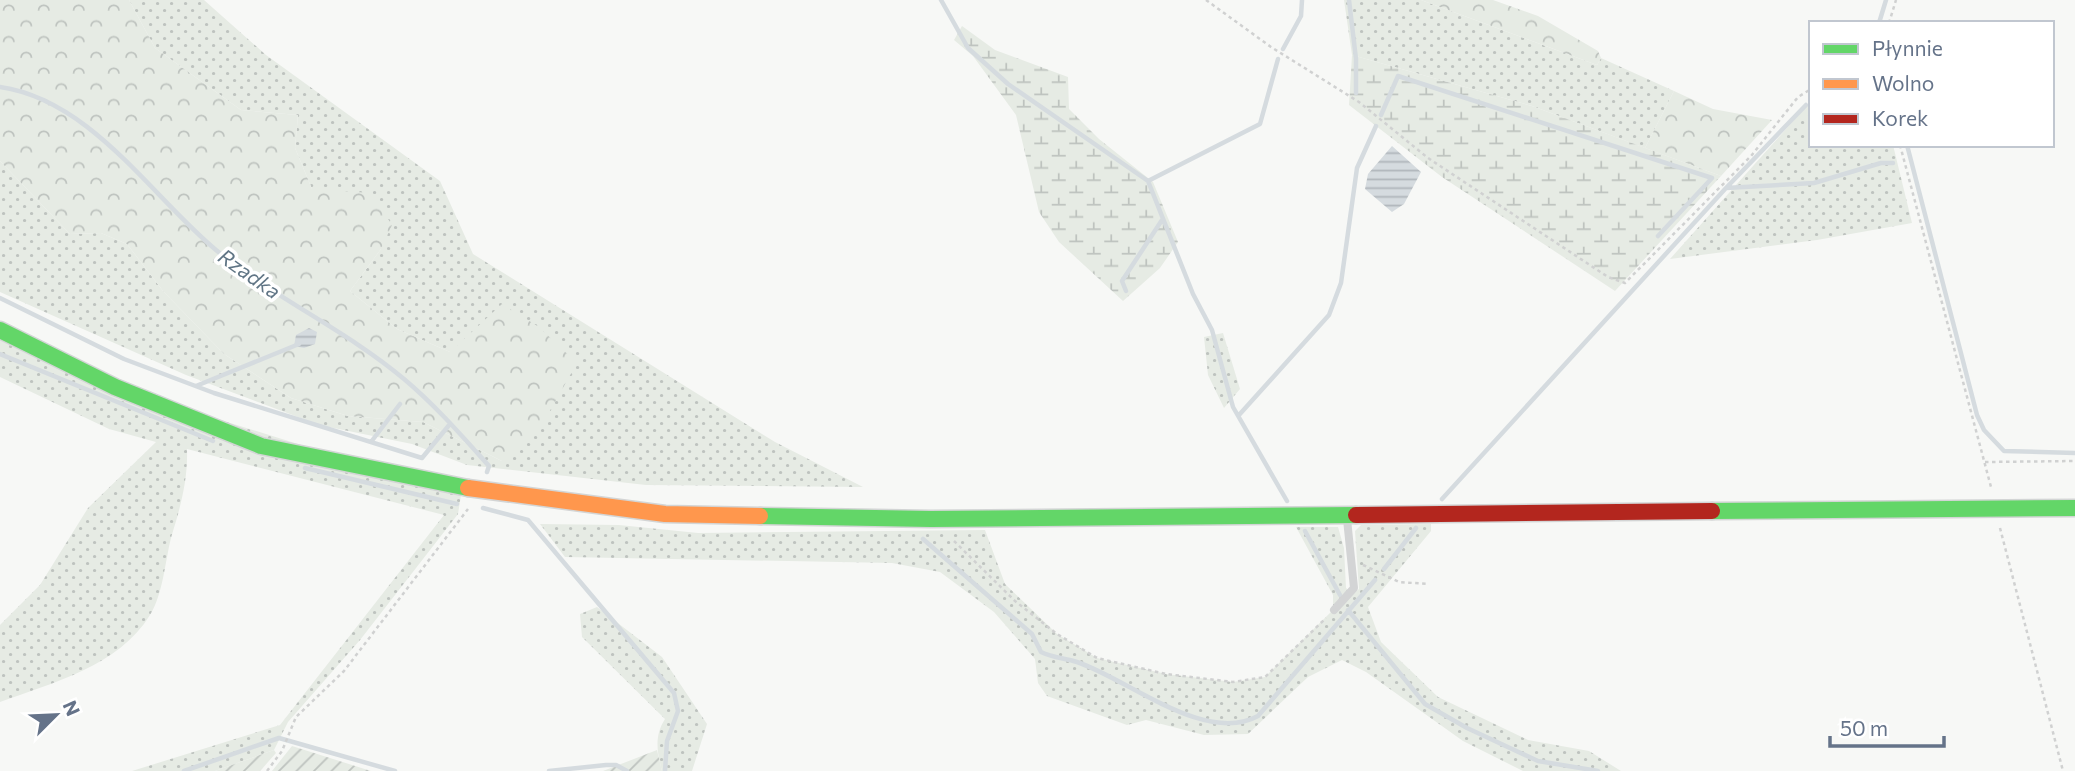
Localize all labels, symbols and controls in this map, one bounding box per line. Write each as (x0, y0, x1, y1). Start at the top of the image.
legend (1809, 21, 2054, 147)
text: Płynnie (1872, 35, 1943, 60)
text: Wolno (1872, 70, 1934, 95)
text: Korek (1872, 105, 1928, 130)
water label: Rzadka (214, 243, 286, 303)
north arrow (21, 680, 91, 750)
text: N (59, 697, 85, 719)
scale bar (1830, 704, 1944, 748)
text: 50 m (1840, 715, 1888, 740)

